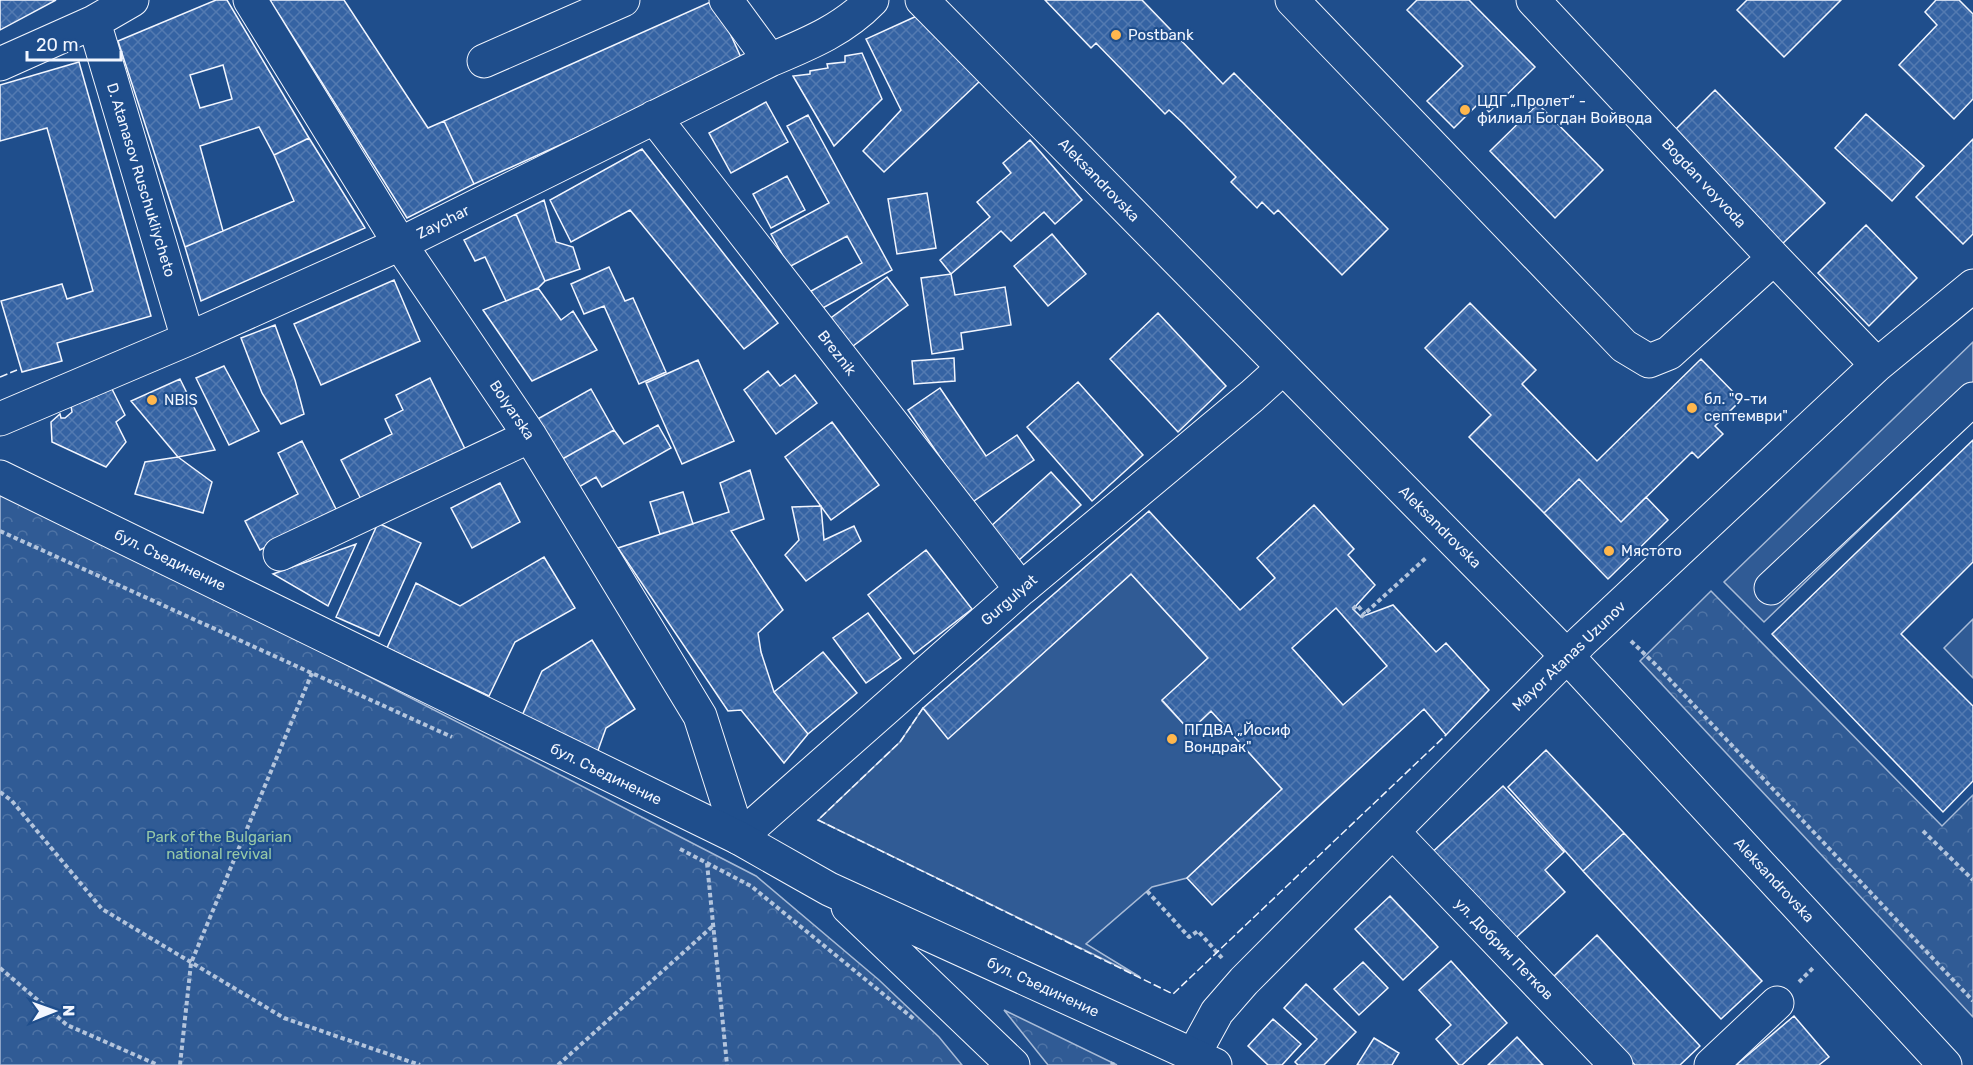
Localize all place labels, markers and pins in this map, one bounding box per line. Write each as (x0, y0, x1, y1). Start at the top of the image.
place label: Postbank (1128, 26, 1194, 44)
marker: Postbank (1109, 28, 1123, 42)
place label: ЦДГ „Пролет“ - филиал Богдан Войвода (1477, 92, 1652, 127)
marker: ЦДГ „Пролет“ - филиал Богдан Войвода (1458, 103, 1472, 117)
place label: бл. "9-ти септември" (1704, 390, 1788, 425)
place label: NBIS (164, 391, 198, 409)
marker: NBIS (145, 393, 159, 407)
marker: бл. "9-ти септември" (1685, 401, 1699, 415)
place label: Мястото (1621, 542, 1682, 560)
marker: Мястото (1602, 544, 1616, 558)
place label: ПГДВА „Йосиф Вондрак" (1184, 721, 1291, 756)
marker: ПГДВА „Йосиф Вондрак" (1165, 732, 1179, 746)

